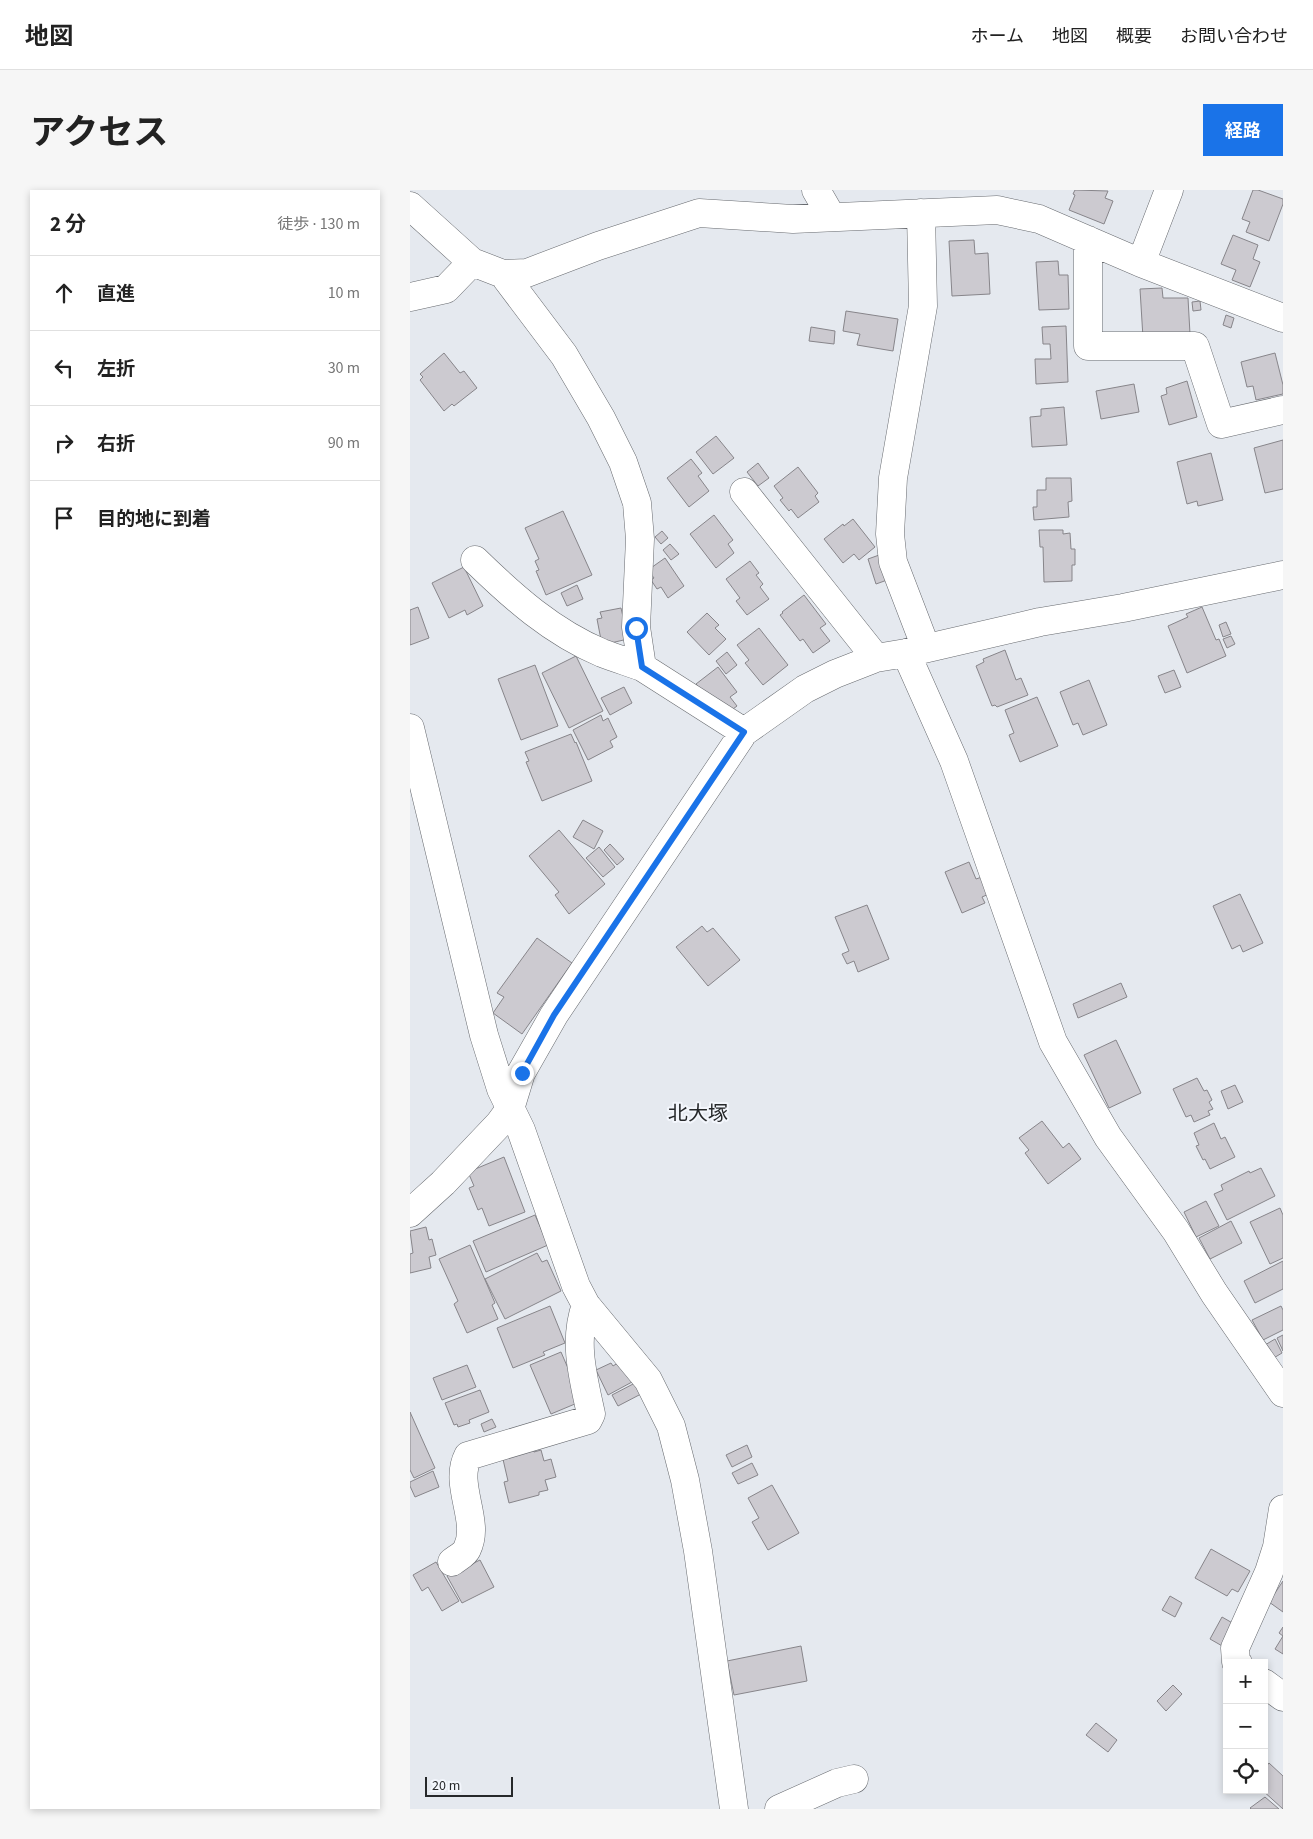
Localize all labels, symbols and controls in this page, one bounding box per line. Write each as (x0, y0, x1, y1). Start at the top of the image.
text: 地図 (25, 19, 73, 54)
text: ホーム (971, 24, 1024, 49)
text: 地図 (1052, 24, 1088, 49)
text: 概要 (1116, 24, 1152, 49)
text: お問い合わせ (1180, 24, 1288, 49)
button: 経路 (1203, 104, 1283, 156)
text: アクセス (30, 108, 168, 158)
text: 2 分 (50, 209, 86, 239)
text: 徒歩 · 130 m (277, 213, 360, 235)
icon: ahead (50, 279, 78, 307)
text: 直進 (97, 281, 135, 308)
text: 10 m (328, 282, 360, 304)
icon: left (50, 354, 78, 382)
text: 左折 (97, 356, 135, 383)
text: 30 m (328, 357, 360, 379)
icon: right (50, 429, 78, 457)
text: 右折 (97, 431, 135, 458)
text: 90 m (328, 432, 360, 454)
icon: arrive (50, 504, 78, 532)
text: 目的地に到着 (97, 506, 211, 533)
route start (625, 617, 648, 640)
route end (511, 1062, 534, 1085)
district label: 北大塚 (668, 1100, 728, 1128)
map controls (1223, 1659, 1268, 1794)
button: + (1223, 1659, 1268, 1704)
button: − (1223, 1704, 1268, 1749)
button: locate (1223, 1749, 1268, 1794)
scale bar (425, 1774, 512, 1797)
text: 20 m (432, 1776, 460, 1796)

